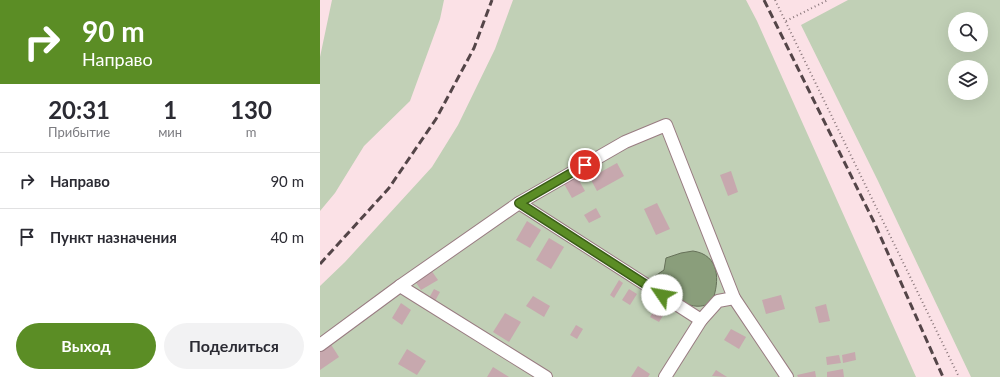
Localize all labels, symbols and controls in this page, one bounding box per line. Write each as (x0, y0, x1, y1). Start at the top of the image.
map controls (948, 12, 988, 100)
button: search (948, 12, 988, 52)
text: 90 m (82, 14, 145, 48)
icon: right (16, 16, 68, 68)
text: Направо (82, 48, 153, 70)
button: layers (948, 60, 988, 100)
text: 20:31 (48, 95, 110, 124)
text: 1 (163, 95, 177, 124)
text: 130 (230, 95, 272, 124)
text: Прибытие (48, 124, 110, 140)
text: мин (158, 124, 182, 140)
text: m (246, 124, 256, 140)
pin (568, 148, 602, 182)
icon: arrive (574, 154, 596, 176)
icon: right (16, 170, 38, 192)
text: Направо (50, 172, 110, 190)
text: 90 m (270, 172, 304, 190)
icon: arrive (16, 226, 38, 248)
text: Пункт назначения (50, 228, 177, 246)
text: 40 m (270, 228, 304, 246)
position arrow (641, 274, 683, 316)
button: Выход (16, 323, 156, 369)
button: Поделиться (164, 323, 304, 369)

